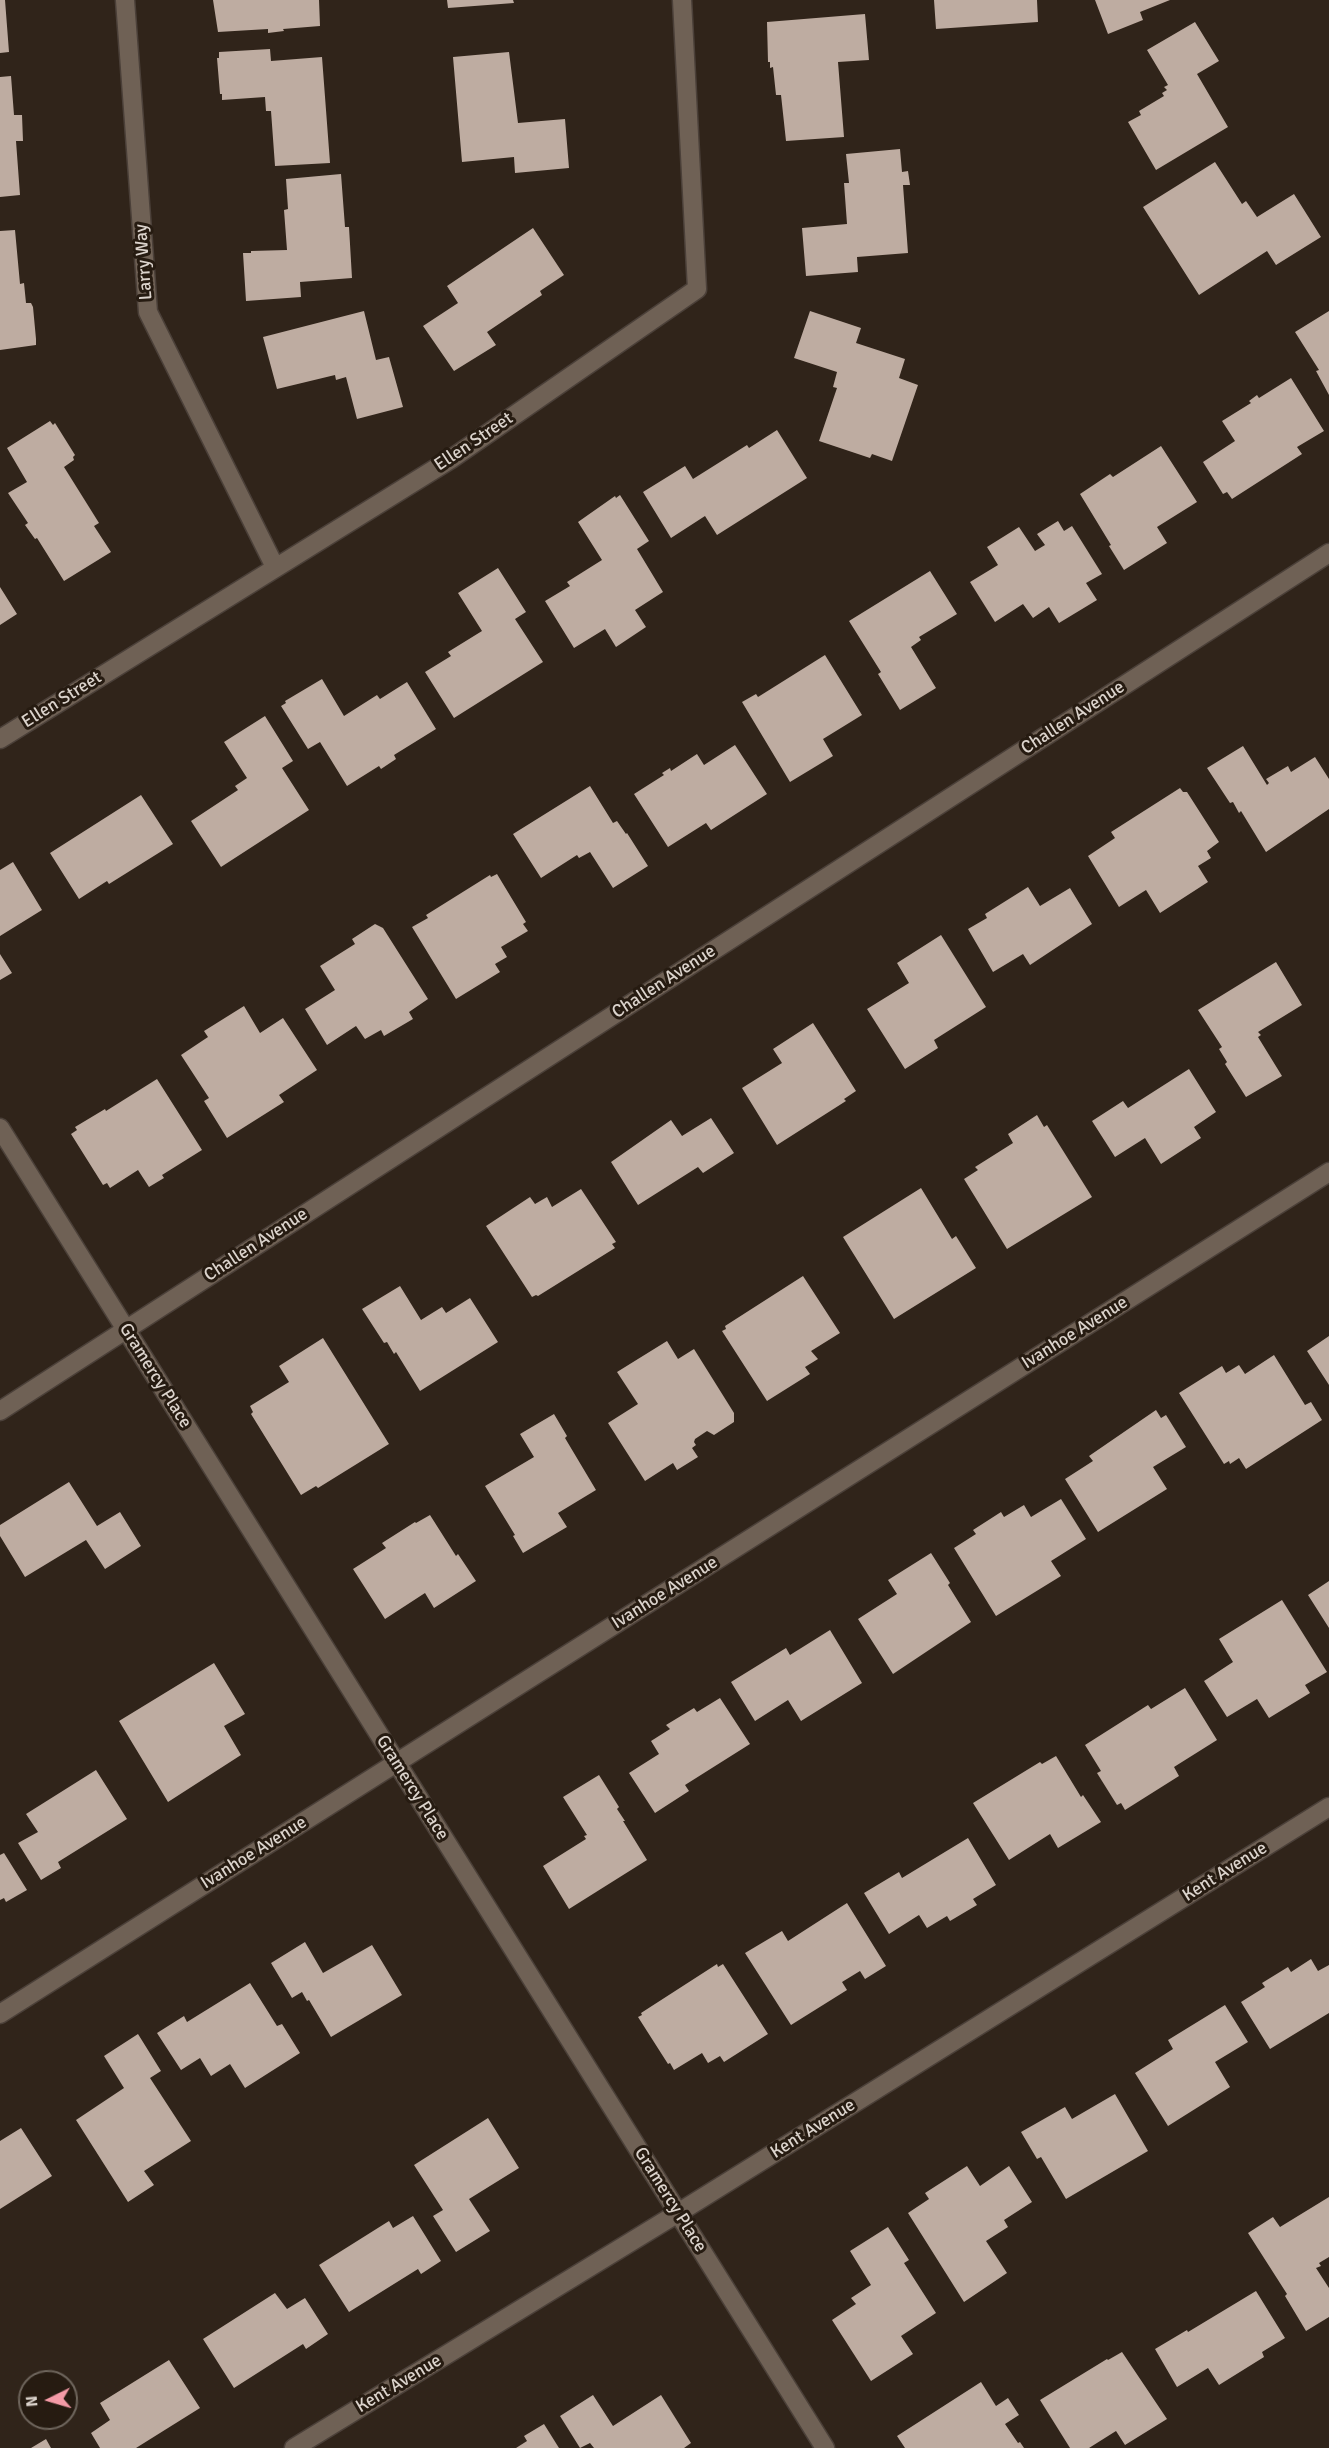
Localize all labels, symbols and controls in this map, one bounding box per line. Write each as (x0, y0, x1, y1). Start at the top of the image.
street label: Larry Way (131, 223, 157, 301)
street label: Ellen Street (431, 408, 517, 476)
street label: Ellen Street (18, 667, 106, 733)
street label: Challen Avenue (1017, 677, 1129, 759)
street label: Challen Avenue (608, 941, 720, 1023)
street label: Challen Avenue (200, 1204, 312, 1286)
street label: Ivanhoe Avenue (1018, 1292, 1132, 1374)
street label: Gramercy Place (114, 1320, 196, 1432)
street label: Ivanhoe Avenue (608, 1552, 722, 1634)
street label: Gramercy Place (371, 1732, 453, 1844)
street label: Ivanhoe Avenue (197, 1812, 311, 1894)
street label: Kent Avenue (1179, 1837, 1271, 1907)
street label: Kent Avenue (767, 2094, 859, 2164)
street label: Gramercy Place (629, 2144, 711, 2256)
street label: Kent Avenue (352, 2350, 446, 2418)
north arrow (18, 2370, 78, 2430)
text: N (22, 2395, 43, 2408)

